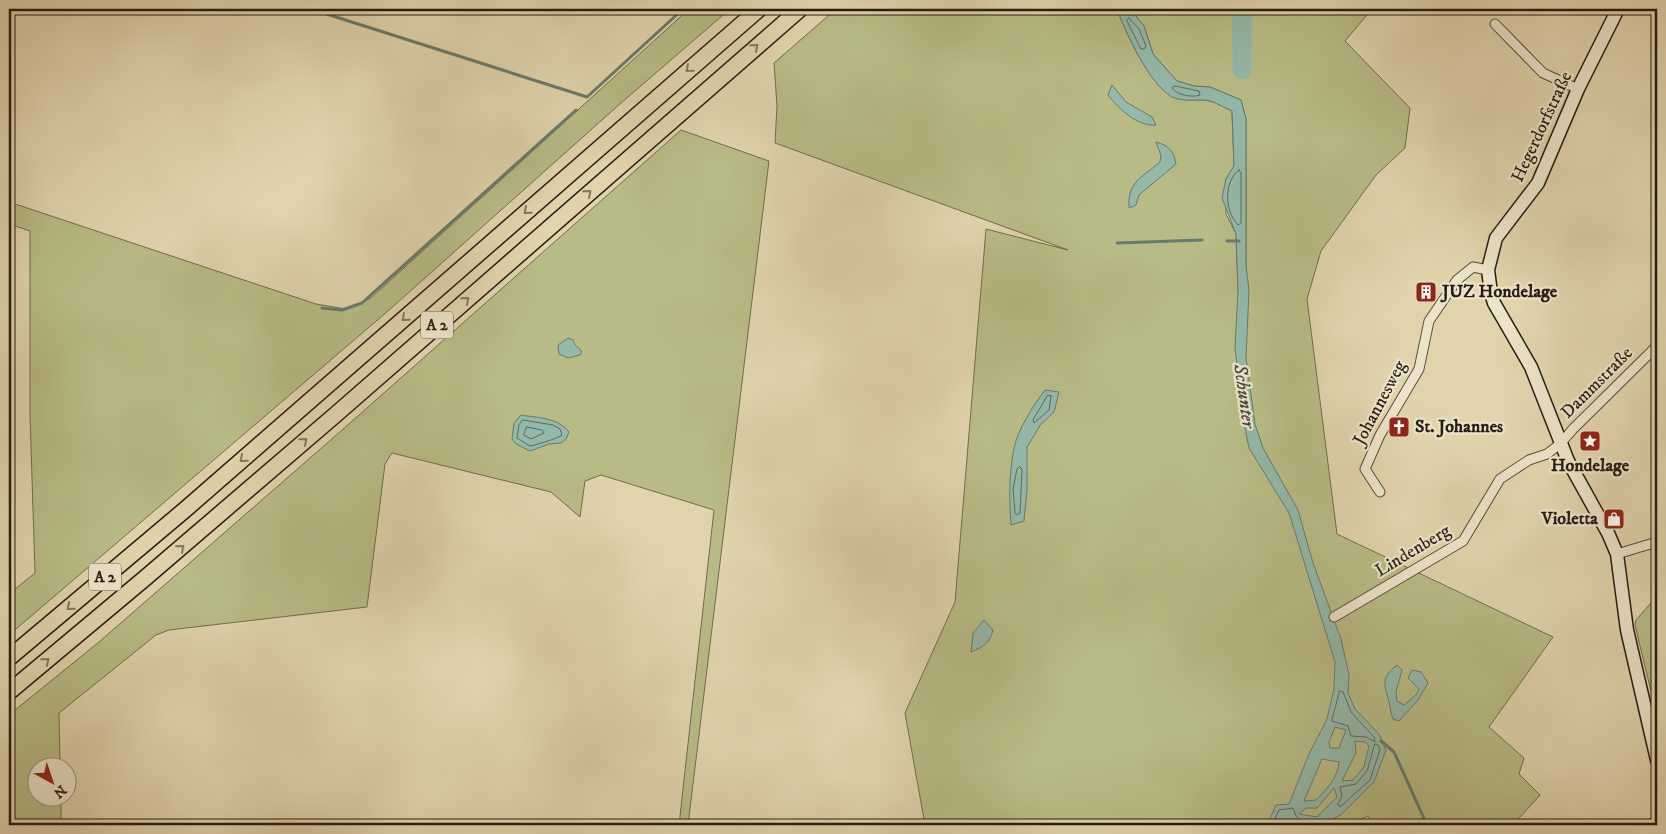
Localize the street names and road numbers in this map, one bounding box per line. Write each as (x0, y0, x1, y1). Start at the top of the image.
street label: Hegerdorfstraße (1507, 68, 1577, 186)
road number: A 2 (421, 312, 453, 338)
street label: Dammstraße (1556, 342, 1638, 424)
street label: Johannesweg (1348, 357, 1412, 451)
street label: Lindenberg (1371, 520, 1455, 582)
road number: A 2 (89, 564, 121, 590)

